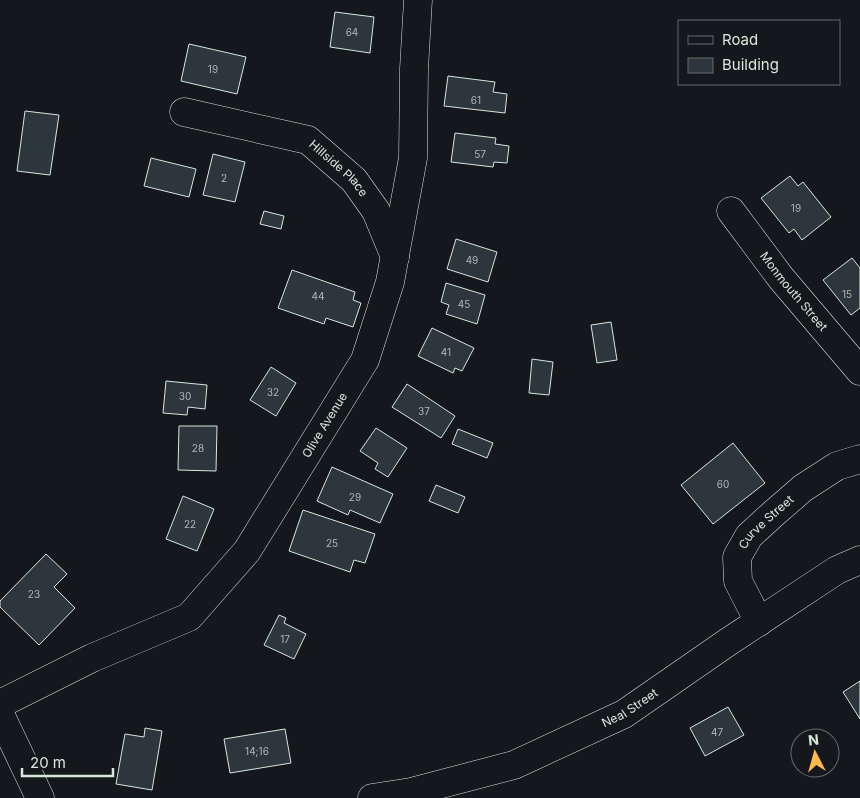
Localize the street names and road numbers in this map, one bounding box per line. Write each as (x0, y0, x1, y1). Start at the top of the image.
street label: Hillside Place (306, 137, 371, 199)
street label: Monmouth Street (757, 249, 831, 334)
street label: Olive Avenue (298, 389, 350, 460)
street label: Curve Street (735, 492, 796, 552)
street label: Neal Street (599, 685, 660, 730)

